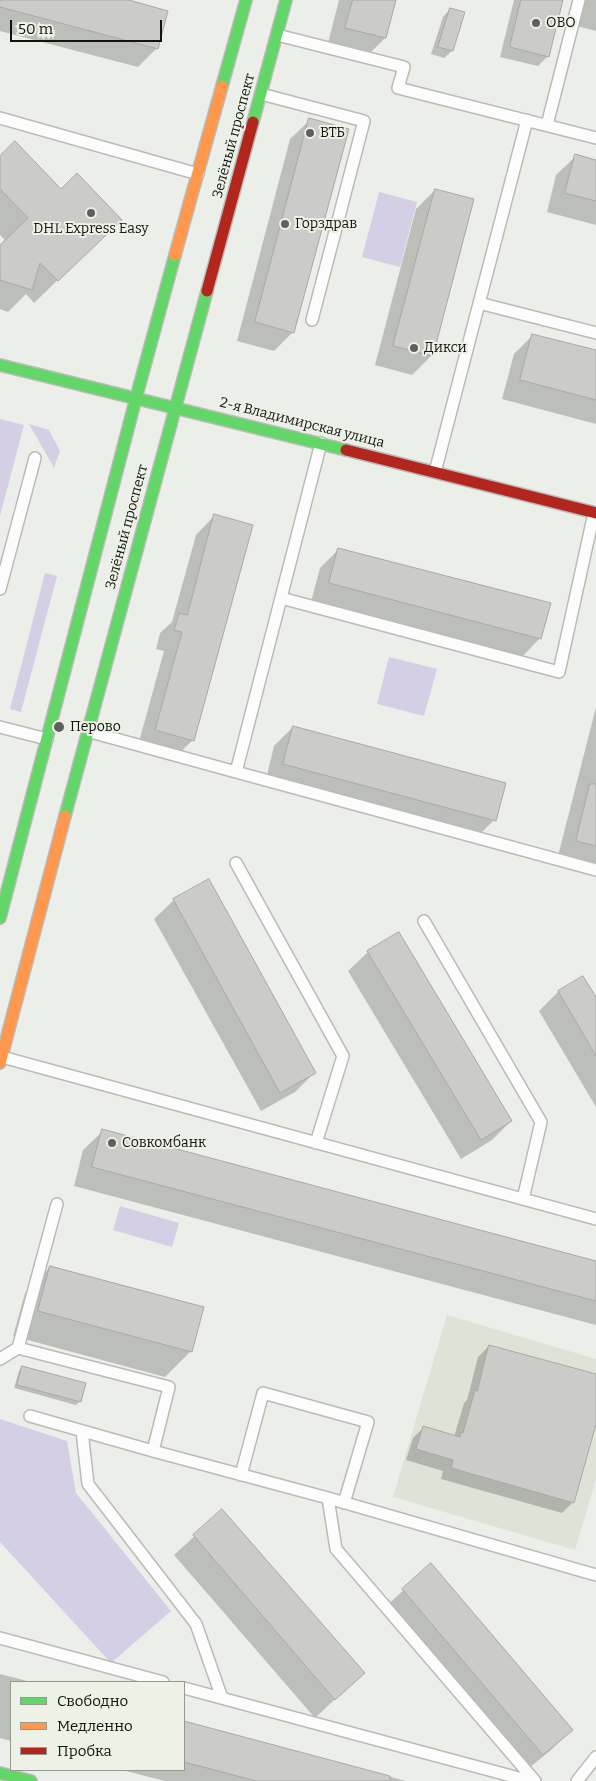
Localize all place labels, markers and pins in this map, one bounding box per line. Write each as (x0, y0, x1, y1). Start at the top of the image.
place label: ОВО (546, 15, 576, 31)
marker: ОВО (530, 17, 542, 29)
place label: ВТБ (320, 125, 345, 141)
marker: ВТБ (304, 127, 316, 139)
marker: DHL Express Easy (85, 207, 97, 219)
place label: Горздрав (295, 216, 357, 232)
marker: Горздрав (279, 218, 291, 230)
place label: DHL Express Easy (33, 221, 149, 237)
place label: Дикси (424, 340, 467, 356)
marker: Дикси (408, 342, 420, 354)
place label: Перово (70, 719, 121, 735)
marker: Перово (52, 720, 66, 734)
place label: Совкомбанк (122, 1135, 206, 1151)
marker: Совкомбанк (106, 1137, 118, 1149)

